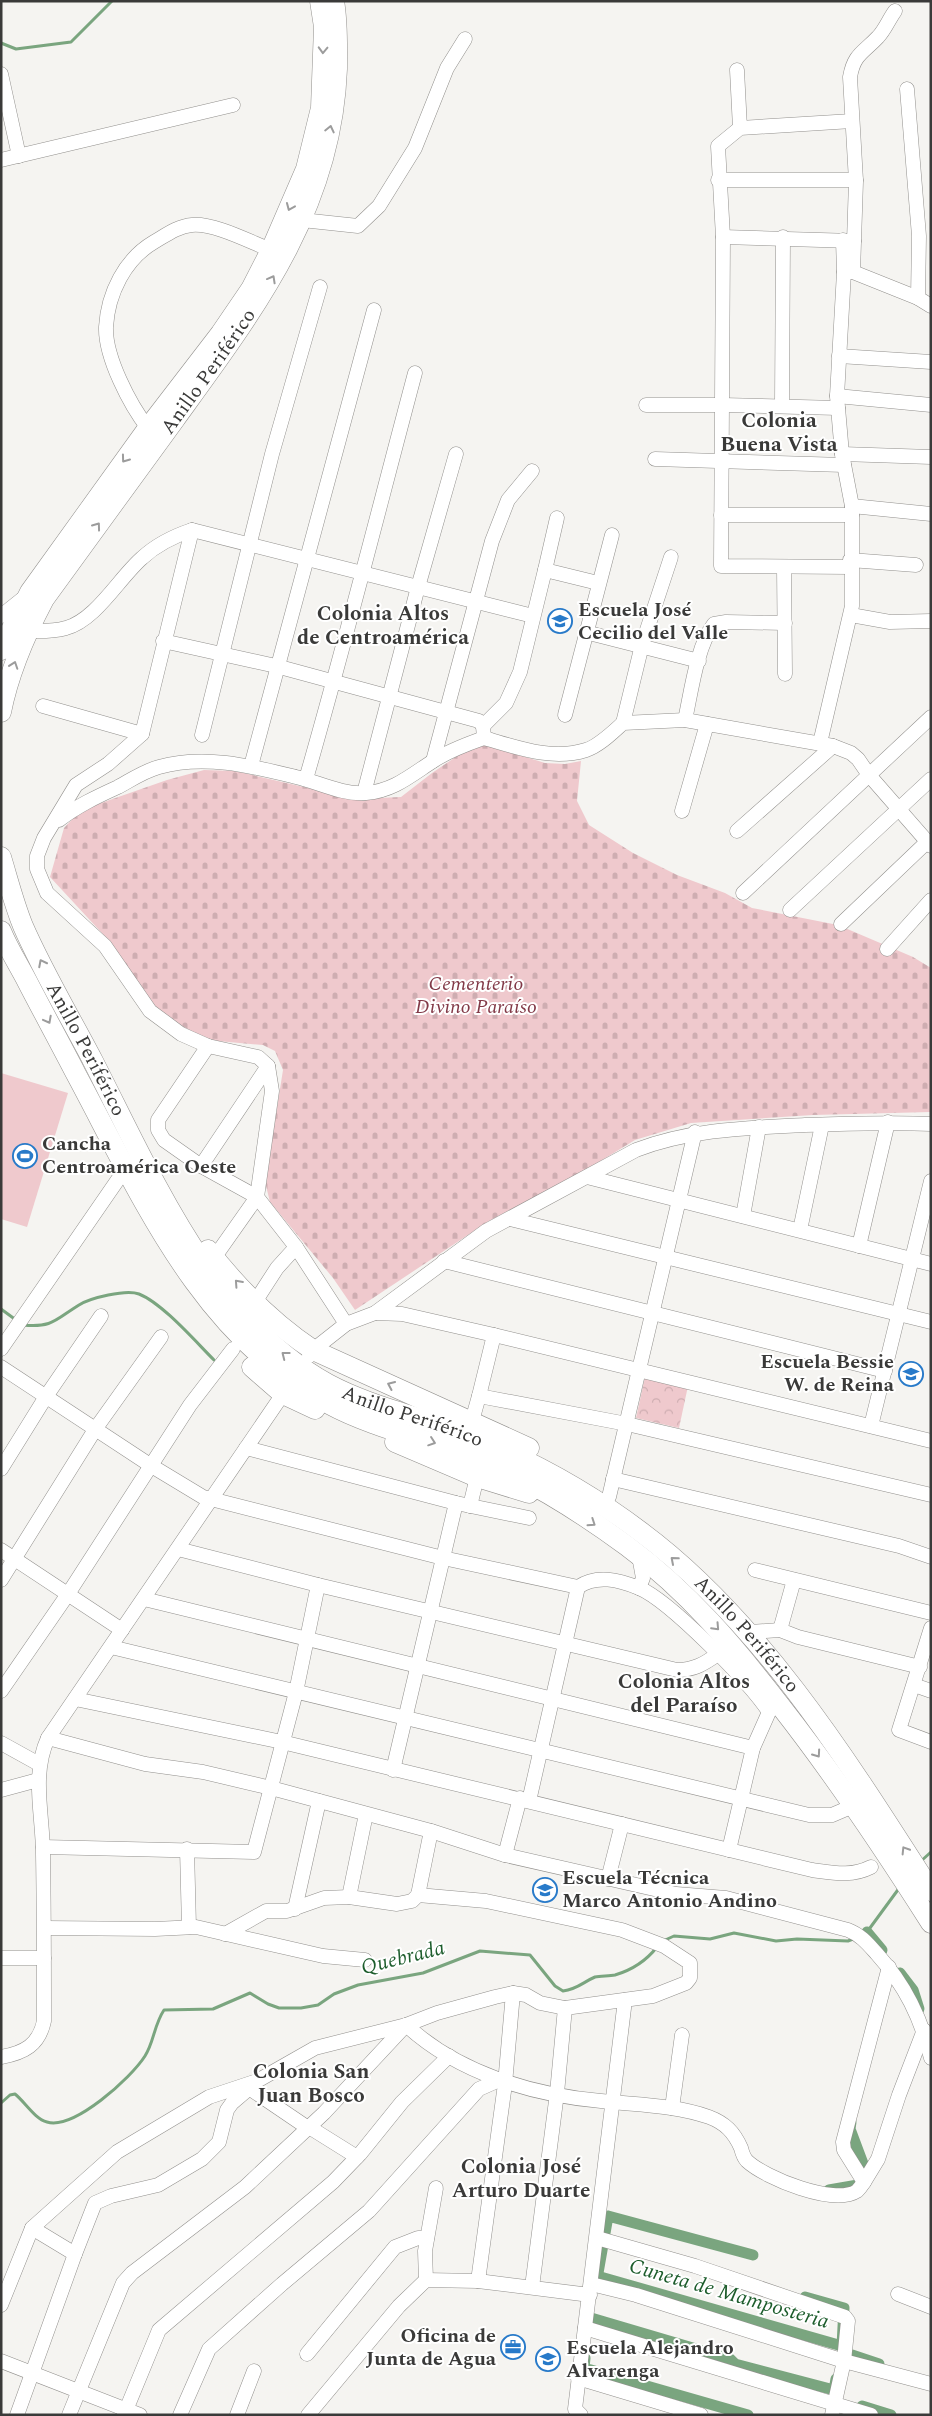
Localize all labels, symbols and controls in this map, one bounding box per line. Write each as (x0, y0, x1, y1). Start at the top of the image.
one-way arrow (318, 46, 329, 54)
one-way arrow (324, 124, 335, 133)
one-way arrow (285, 202, 296, 211)
one-way arrow (266, 276, 276, 285)
street label: Anillo Periférico (154, 303, 264, 441)
district label: Colonia Buena Vista (720, 405, 838, 461)
one-way arrow (122, 453, 131, 463)
one-way arrow (91, 522, 100, 532)
place label: Escuela José Cecilio del Valle (578, 595, 728, 648)
district label: Colonia Altos de Centroamérica (297, 598, 469, 654)
school or university icon: Escuela José Cecilio del Valle (547, 608, 573, 634)
one-way arrow (8, 661, 18, 670)
one-way arrow (38, 959, 48, 968)
park label: Cementerio Divino Paraíso (415, 969, 537, 1022)
street label: Anillo Periférico (38, 977, 133, 1122)
one-way arrow (42, 1015, 52, 1024)
place label: Cancha Centroamérica Oeste (42, 1129, 236, 1182)
sports icon: Cancha Centroamérica Oeste (12, 1143, 38, 1169)
one-way arrow (235, 1280, 244, 1289)
place label: Escuela Bessie W. de Reina (760, 1347, 895, 1400)
one-way arrow (281, 1352, 291, 1361)
school or university icon: Escuela Bessie W. de Reina (898, 1361, 924, 1387)
street label: Anillo Periférico (337, 1378, 488, 1455)
one-way arrow (387, 1381, 396, 1392)
one-way arrow (427, 1436, 436, 1446)
one-way arrow (586, 1517, 596, 1526)
one-way arrow (670, 1556, 679, 1565)
street label: Anillo Periférico (687, 1569, 807, 1699)
one-way arrow (710, 1621, 719, 1630)
district label: Colonia Altos del Paraíso (618, 1666, 750, 1722)
one-way arrow (811, 1748, 820, 1758)
one-way arrow (901, 1846, 911, 1855)
place label: Escuela Técnica Marco Antonio Andino (562, 1863, 777, 1916)
school or university icon: Escuela Técnica Marco Antonio Andino (532, 1877, 558, 1903)
water label: Quebrada (358, 1932, 449, 1984)
district label: Colonia San Juan Bosco (253, 2056, 369, 2112)
district label: Colonia José Arturo Duarte (452, 2151, 590, 2207)
water label: Cuneta de Mamposteria (625, 2250, 833, 2338)
place label: Oficina de Junta de Agua (366, 2321, 497, 2374)
place label: Escuela Alejandro Alvarenga (566, 2333, 734, 2386)
office icon: Oficina de Junta de Agua (500, 2334, 526, 2360)
school or university icon: Escuela Alejandro Alvarenga (535, 2346, 561, 2372)

